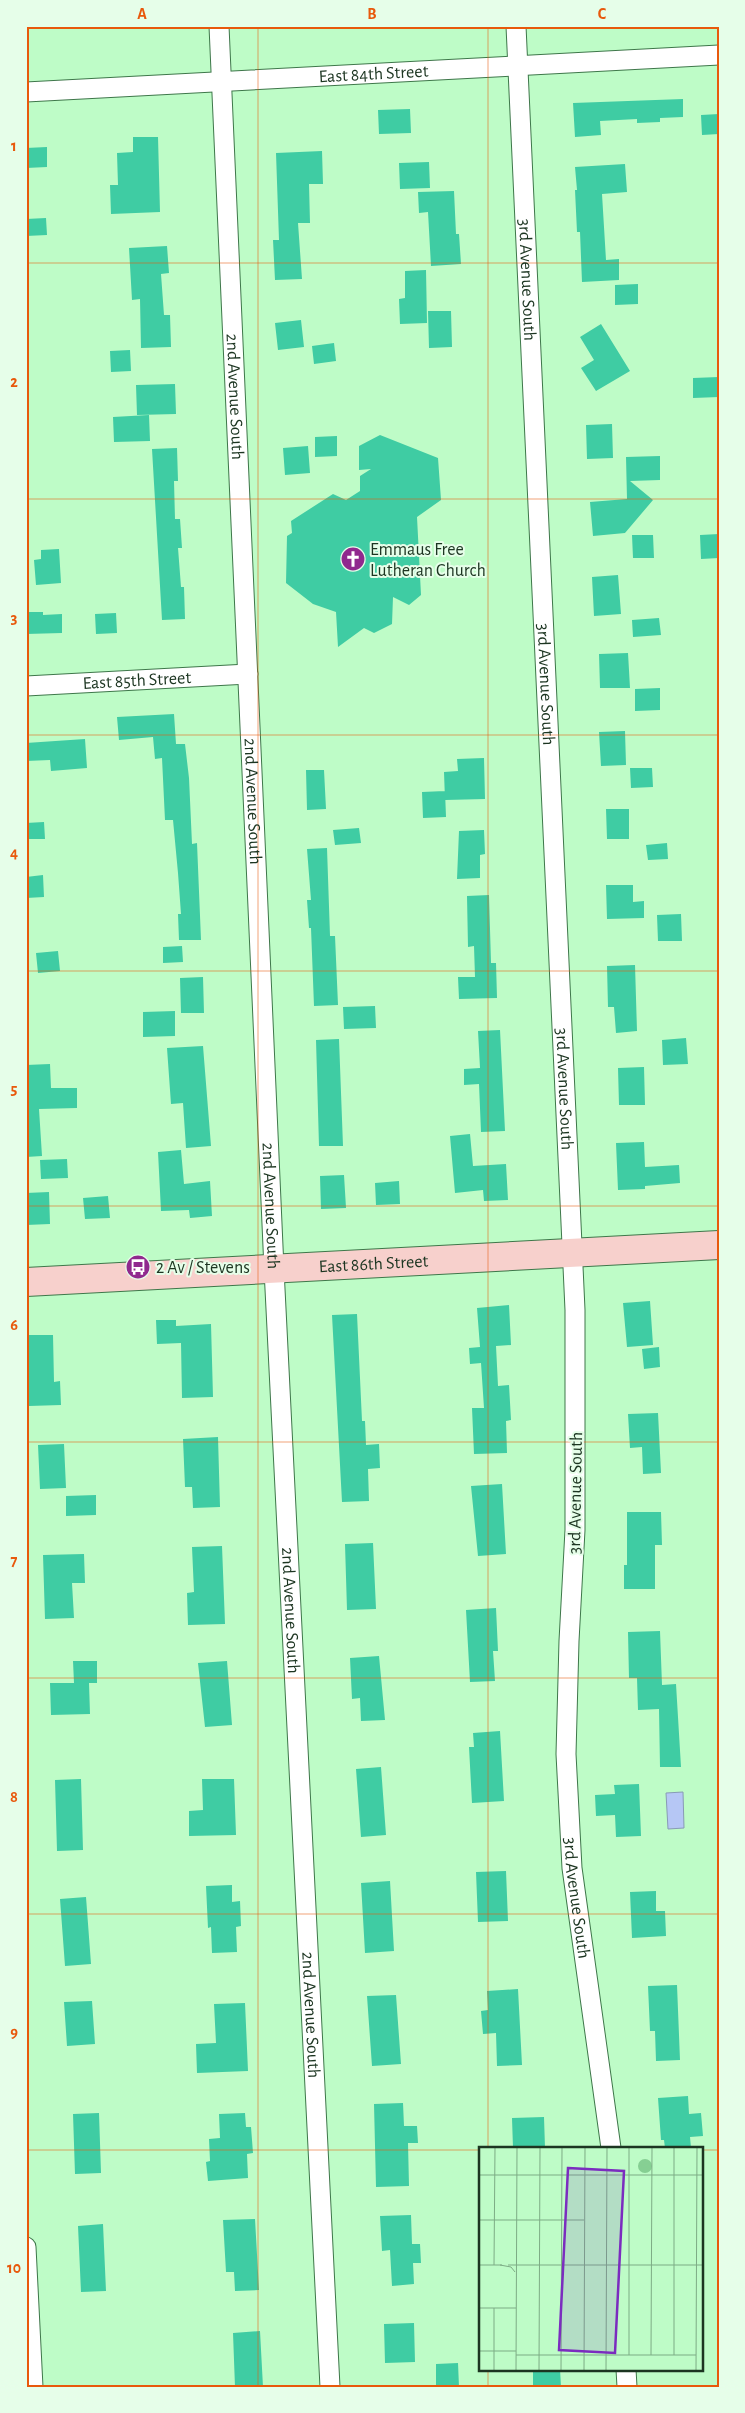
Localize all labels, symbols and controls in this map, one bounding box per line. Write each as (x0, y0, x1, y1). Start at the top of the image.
text: A (137, 6, 147, 22)
text: B (367, 6, 377, 22)
text: C (598, 6, 607, 22)
street label: East 84th Street (318, 63, 429, 86)
text: 1 (11, 138, 17, 154)
street label: 3rd Avenue South (515, 218, 538, 341)
street label: 2nd Avenue South (223, 333, 246, 460)
text: 2 (10, 374, 18, 390)
place label: Emmaus Free Lutheran Church (370, 541, 486, 580)
church icon: Emmaus Free Lutheran Church (340, 546, 366, 572)
text: 3 (11, 610, 18, 626)
street label: 3rd Avenue South (533, 623, 557, 746)
street label: East 85th Street (82, 669, 192, 693)
street label: 2nd Avenue South (241, 738, 264, 865)
text: 4 (10, 845, 18, 861)
street label: 3rd Avenue South (552, 1027, 576, 1150)
text: 5 (11, 1081, 18, 1097)
street label: 2nd Avenue South (258, 1142, 282, 1270)
street label: East 86th Street (318, 1253, 429, 1276)
bus stop icon: 2 Av / Stevens (125, 1254, 151, 1280)
place label: 2 Av / Stevens (156, 1259, 250, 1277)
text: 6 (10, 1317, 18, 1333)
street label: 3rd Avenue South (566, 1432, 586, 1554)
street label: 2nd Avenue South (278, 1547, 302, 1674)
text: 7 (11, 1553, 18, 1569)
text: 8 (10, 1789, 18, 1805)
street label: 3rd Avenue South (560, 1837, 593, 1960)
street label: 2nd Avenue South (298, 1951, 323, 2079)
text: 9 (10, 2024, 18, 2040)
inset map (479, 2147, 702, 2370)
text: 10 (7, 2260, 21, 2276)

